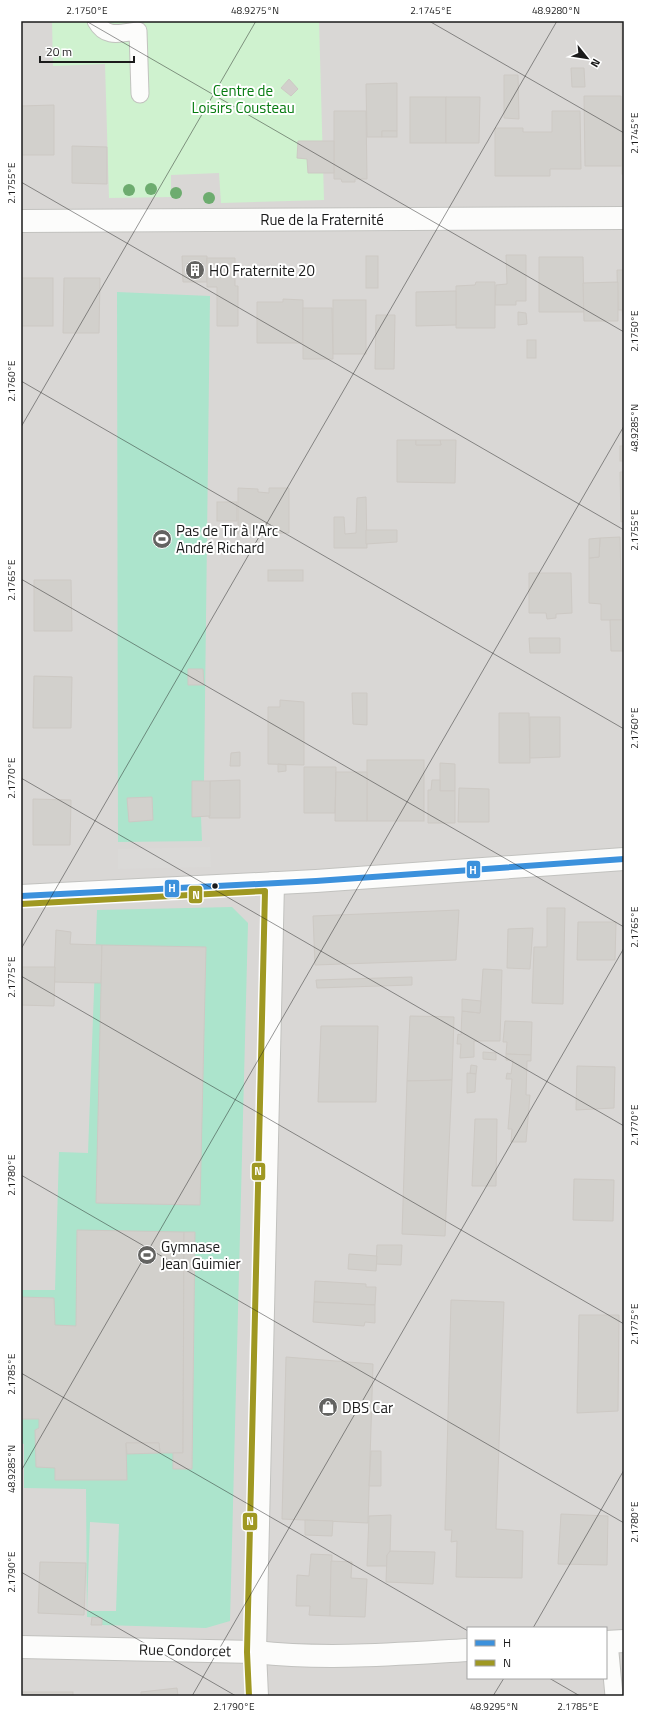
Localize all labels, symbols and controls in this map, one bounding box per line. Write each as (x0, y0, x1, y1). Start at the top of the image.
text: 2.1750°E (66, 3, 108, 18)
text: 48.9275°N (231, 3, 279, 18)
text: 2.1745°E (410, 3, 452, 18)
text: 48.9280°N (532, 3, 580, 18)
scale bar (40, 38, 134, 64)
north arrow (567, 38, 607, 78)
text: 20 m (46, 42, 72, 61)
text: N (587, 56, 604, 70)
park label: Centre de Loisirs Cousteau (191, 79, 295, 119)
text: 2.1745°E (627, 112, 642, 154)
text: 2.1755°E (4, 162, 19, 204)
street label: Rue de la Fraternité (260, 208, 384, 231)
building icon: HO Fraternite 20 (184, 259, 206, 281)
place label: HO Fraternite 20 (209, 259, 315, 282)
text: 2.1750°E (627, 310, 642, 352)
text: 2.1760°E (4, 360, 19, 402)
text: 48.9285°N (627, 404, 642, 452)
text: 2.1755°E (627, 509, 642, 551)
place label: Pas de Tir à l'Arc André Richard (176, 519, 278, 559)
sports icon: Pas de Tir à l'Arc André Richard (151, 528, 173, 550)
text: 2.1765°E (4, 559, 19, 601)
text: 2.1760°E (627, 707, 642, 749)
text: 2.1770°E (4, 757, 19, 799)
line badge: H (466, 860, 481, 879)
text: H (469, 862, 477, 878)
line badge: H (164, 879, 180, 898)
text: H (168, 880, 176, 896)
unlabelled marker (210, 881, 220, 891)
line badge: N (188, 885, 203, 904)
text: N (192, 887, 200, 903)
text: 2.1765°E (627, 906, 642, 948)
text: 2.1775°E (4, 956, 19, 998)
text: 2.1770°E (627, 1104, 642, 1146)
text: 2.1780°E (4, 1154, 19, 1196)
line badge: N (251, 1162, 266, 1181)
text: N (254, 1163, 262, 1179)
place label: Gymnase Jean Guimier (161, 1235, 241, 1275)
sports icon: Gymnase Jean Guimier (136, 1244, 158, 1266)
text: 2.1775°E (627, 1303, 642, 1345)
text: 2.1785°E (4, 1353, 19, 1395)
shop icon: DBS Car (317, 1396, 339, 1418)
place label: DBS Car (342, 1396, 393, 1419)
text: 48.9285°N (4, 1445, 19, 1493)
text: 2.1780°E (627, 1501, 642, 1543)
line badge: N (242, 1512, 258, 1531)
text: N (246, 1513, 254, 1529)
text: 2.1790°E (4, 1551, 19, 1593)
legend (467, 1627, 607, 1679)
text: H (503, 1633, 511, 1652)
street label: Rue Condorcet (139, 1638, 232, 1662)
text: N (503, 1653, 511, 1672)
text: 2.1790°E (213, 1699, 255, 1714)
text: 48.9295°N (470, 1699, 518, 1714)
text: 2.1785°E (557, 1699, 599, 1714)

